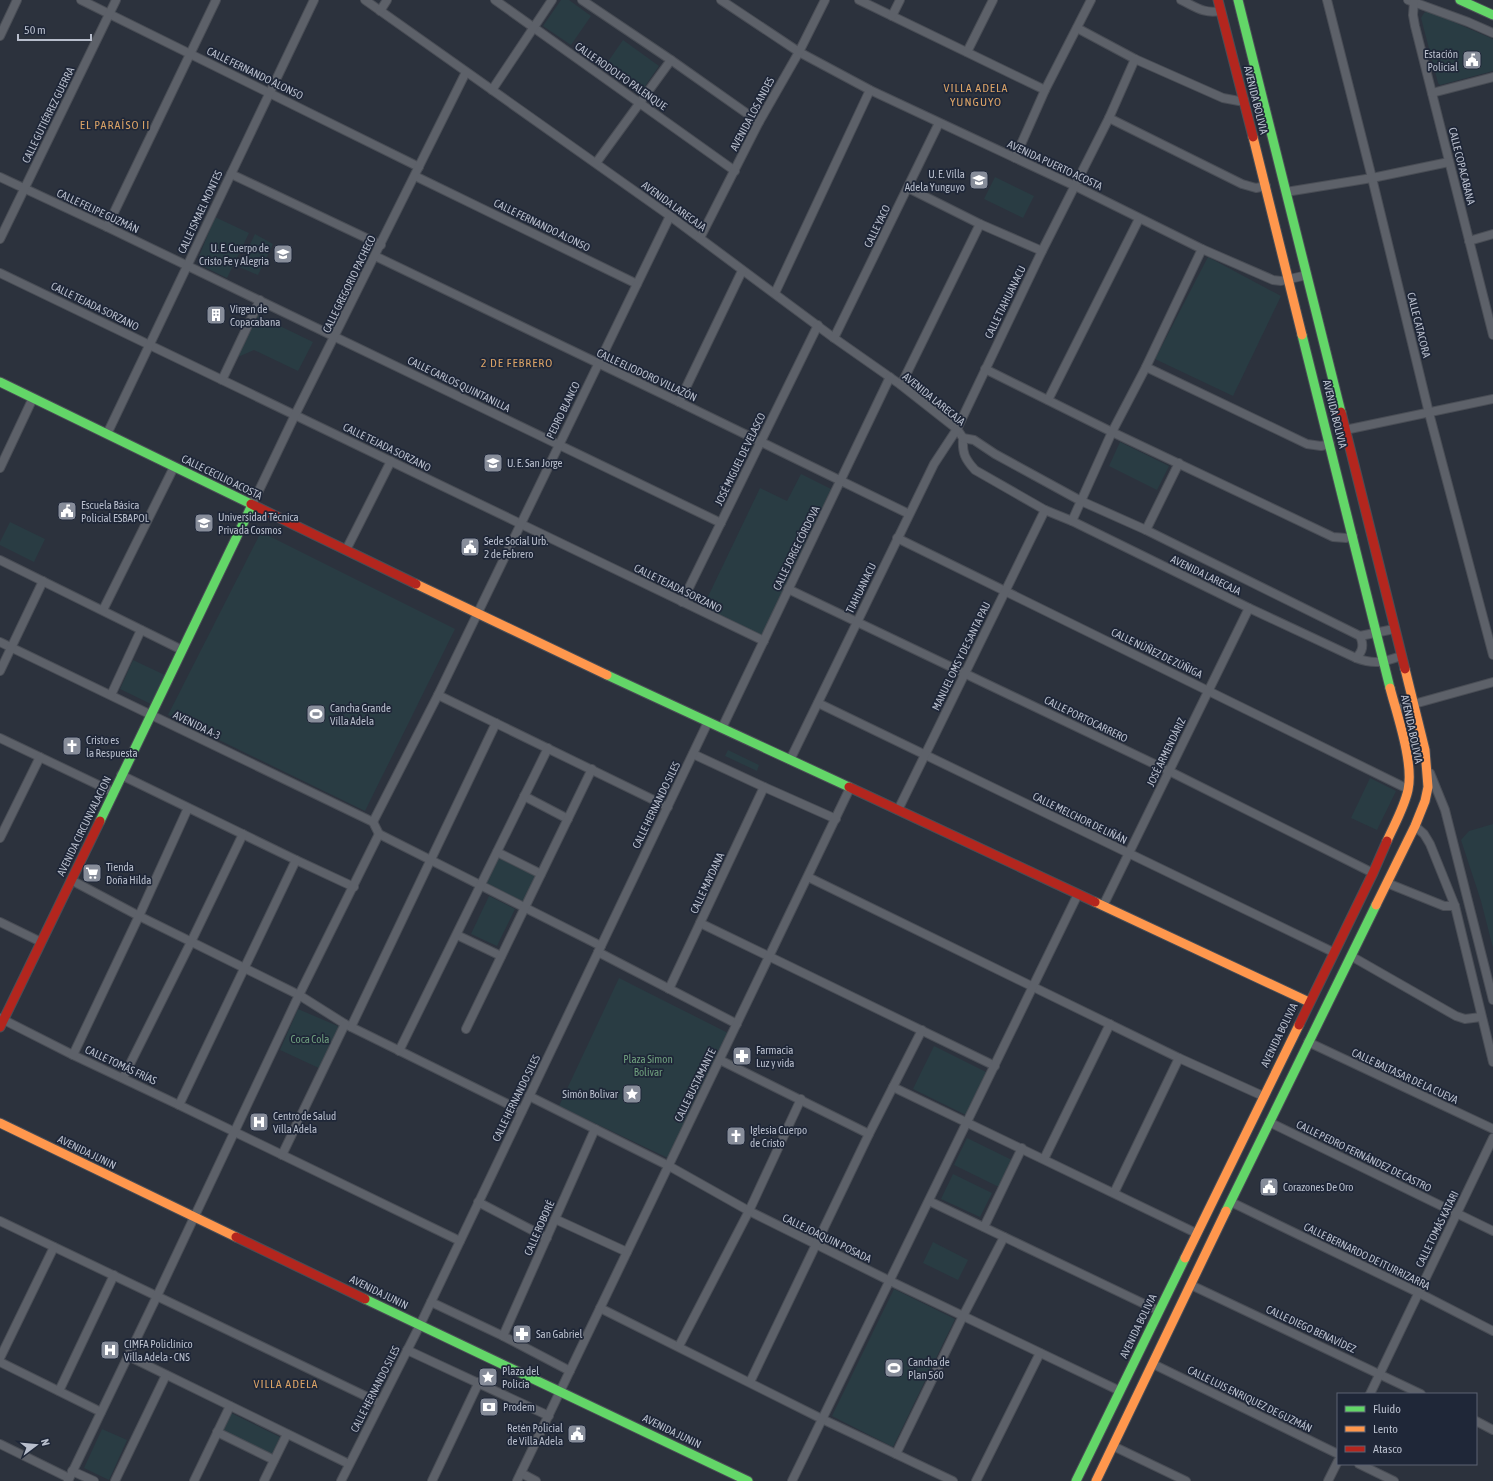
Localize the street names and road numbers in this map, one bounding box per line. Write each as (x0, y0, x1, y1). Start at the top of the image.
street label: CALLE RODOLFO PALENQUE (573, 40, 670, 112)
street label: CALLE FERNANDO ALONSO (205, 44, 305, 102)
street label: CALLE GUTIÉRREZ GUERRA (20, 65, 77, 165)
street label: AVENIDA BOLIVIA (1242, 65, 1270, 136)
street label: AVENIDA LOS ANDES (728, 75, 777, 153)
street label: CALLE COPACABANA (1447, 126, 1478, 207)
street label: AVENIDA PUERTO ACOSTA (1006, 138, 1105, 192)
street label: CALLE ISMAEL MONTES (176, 168, 225, 255)
street label: AVENIDA LARECAJA (639, 179, 709, 234)
street label: CALLE FELIPE GUZMÁN (55, 187, 141, 235)
street label: CALLE FERNANDO ALONSO (492, 196, 592, 254)
street label: CALLE YACO (862, 203, 892, 249)
street label: CALLE GREGORIO PACHECO (320, 233, 378, 335)
street label: CALLE TIAHUANACU (982, 264, 1028, 340)
street label: CALLE TEJADA SORZANO (49, 279, 141, 333)
street label: CALLE CATACORA (1405, 291, 1433, 359)
street label: CALLE ELIODORO VILLAZÓN (595, 347, 699, 403)
street label: CALLE CARLOS QUINTANILLA (406, 354, 513, 414)
street label: AVENIDA LARECAJA (900, 370, 968, 428)
street label: PEDRO BLANCO (544, 379, 582, 441)
street label: AVENIDA BOLIVIA (1321, 379, 1349, 450)
street label: JOSÉ MIGUEL DE VELASCO (712, 411, 768, 507)
street label: CALLE TEJADA SORZANO (341, 420, 433, 474)
street label: CALLE CECILIO ACOSTA (180, 452, 265, 502)
street label: CALLE JORGE CÓRDOVA (770, 503, 822, 592)
street label: AVENIDA LARECAJA (1169, 553, 1244, 597)
street label: CALLE TEJADA SORZANO (632, 561, 724, 615)
street label: TIAHUANACU (844, 561, 878, 615)
street label: MANUEL OMS Y DE SANTA PAU (929, 600, 993, 712)
street label: CALLE NÚÑEZ DE ZÚÑIGA (1109, 626, 1205, 681)
street label: CALLE PORTOCARRERO (1042, 694, 1130, 744)
street label: AVENIDA BOLIVIA (1399, 694, 1425, 765)
street label: AVENIDA A-3 (171, 708, 223, 742)
street label: JOSÉ ARMENDÁRIZ (1144, 716, 1188, 788)
street label: CALLE HERNANDO SILES (630, 759, 682, 850)
street label: AVENIDA CIRCUNVALACION (55, 774, 113, 878)
street label: CALLE MELCHOR DE LIÑÁN (1031, 790, 1129, 846)
street label: CALLE MAYDANA (688, 850, 727, 915)
street label: AVENIDA BOLIVIA (1258, 1000, 1300, 1069)
street label: CALLE TOMÁS FRÍAS (83, 1043, 159, 1087)
street label: CALLE BUSTAMANTE (672, 1046, 718, 1124)
street label: CALLE BALTASAR DE LA CUEVA (1350, 1046, 1461, 1106)
street label: CALLE HERNANDO SILES (490, 1052, 542, 1143)
street label: CALLE PEDRO FERNÁNDEZ DE CASTRO (1294, 1118, 1434, 1194)
street label: AVENIDA JUNIN (56, 1133, 118, 1171)
street label: CALLE TOMÁS KATARI (1413, 1189, 1461, 1269)
street label: CALLE ROBORÉ (522, 1198, 557, 1257)
street label: CALLE JOAQUIN POSADA (781, 1211, 874, 1265)
street label: CALLE BERNARDO DE ITURRIZARRA (1302, 1220, 1433, 1292)
street label: AVENIDA JUNIN (348, 1273, 410, 1311)
street label: AVENIDA BOLIVIA (1117, 1291, 1159, 1360)
street label: CALLE DIEGO BENAVÍDEZ (1264, 1303, 1358, 1355)
street label: CALLE HERNANDO SILES (348, 1344, 402, 1434)
street label: CALLE LUIS ENRIQUEZ DE GUZMÁN (1186, 1364, 1314, 1434)
street label: AVENIDA JUNIN (641, 1412, 703, 1450)

